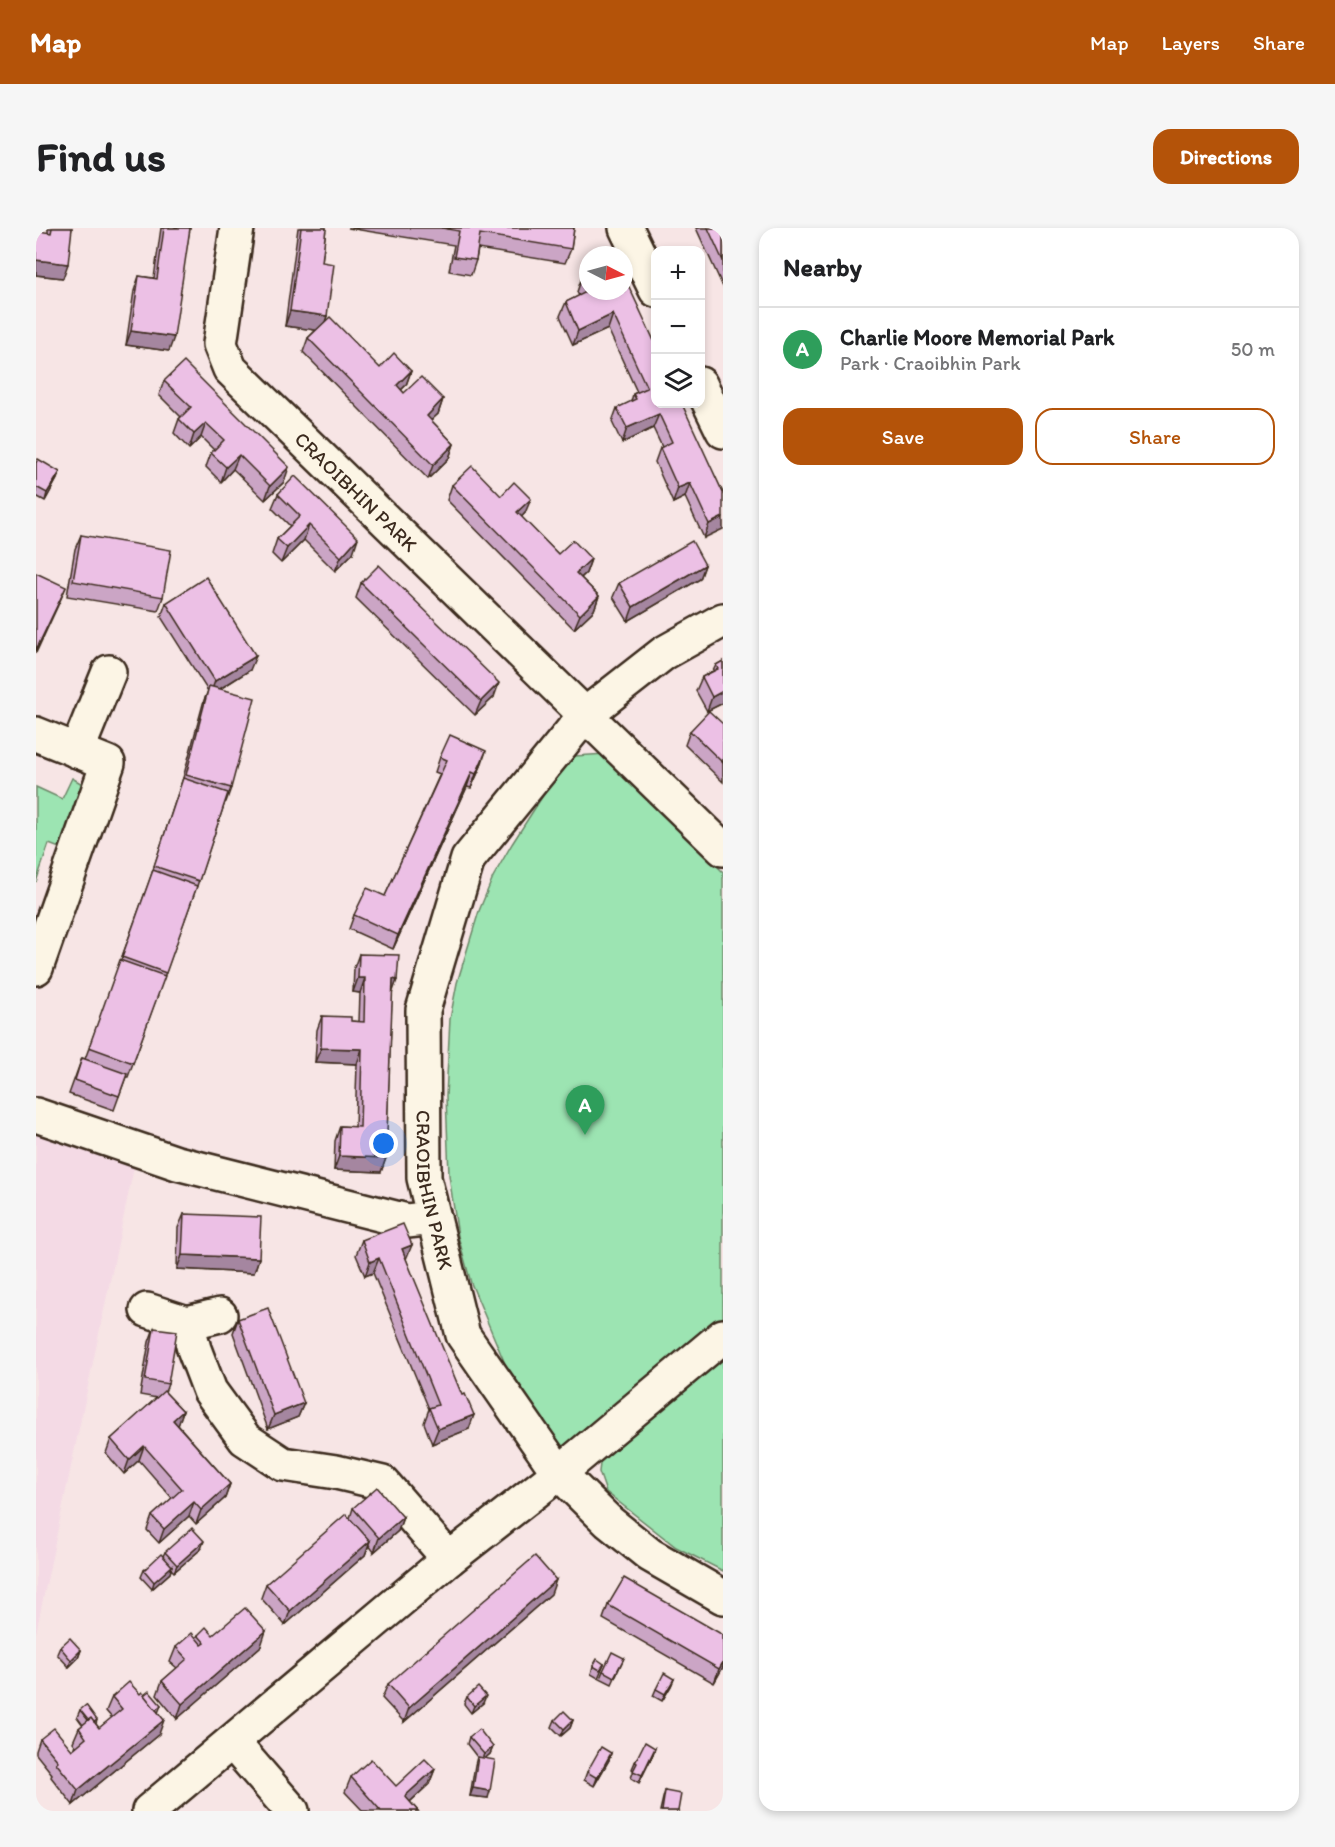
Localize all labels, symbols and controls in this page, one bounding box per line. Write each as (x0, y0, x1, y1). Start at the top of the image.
text: Map (30, 25, 81, 59)
text: Map (1090, 30, 1129, 55)
text: Layers (1162, 30, 1220, 55)
text: Share (1253, 30, 1305, 55)
button: Directions (1153, 129, 1299, 184)
text: Find us (36, 131, 166, 182)
north arrow (579, 246, 633, 300)
map controls (651, 246, 705, 408)
button: + (651, 246, 705, 300)
text: Nearby (783, 251, 862, 283)
button: − (651, 300, 705, 354)
text: Charlie Moore Memorial Park (840, 324, 1114, 351)
text: A (796, 337, 809, 361)
text: 50 m (1231, 337, 1275, 361)
text: Park · Craoibhin Park (840, 351, 1021, 375)
button: layers (651, 354, 705, 408)
button: Save (783, 408, 1023, 465)
button: Share (1035, 408, 1275, 465)
street label: CRAOIBHIN PARK (290, 427, 423, 557)
pin: A (566, 1086, 604, 1135)
street label: CRAOIBHIN PARK (412, 1110, 458, 1272)
your location (369, 1129, 398, 1158)

